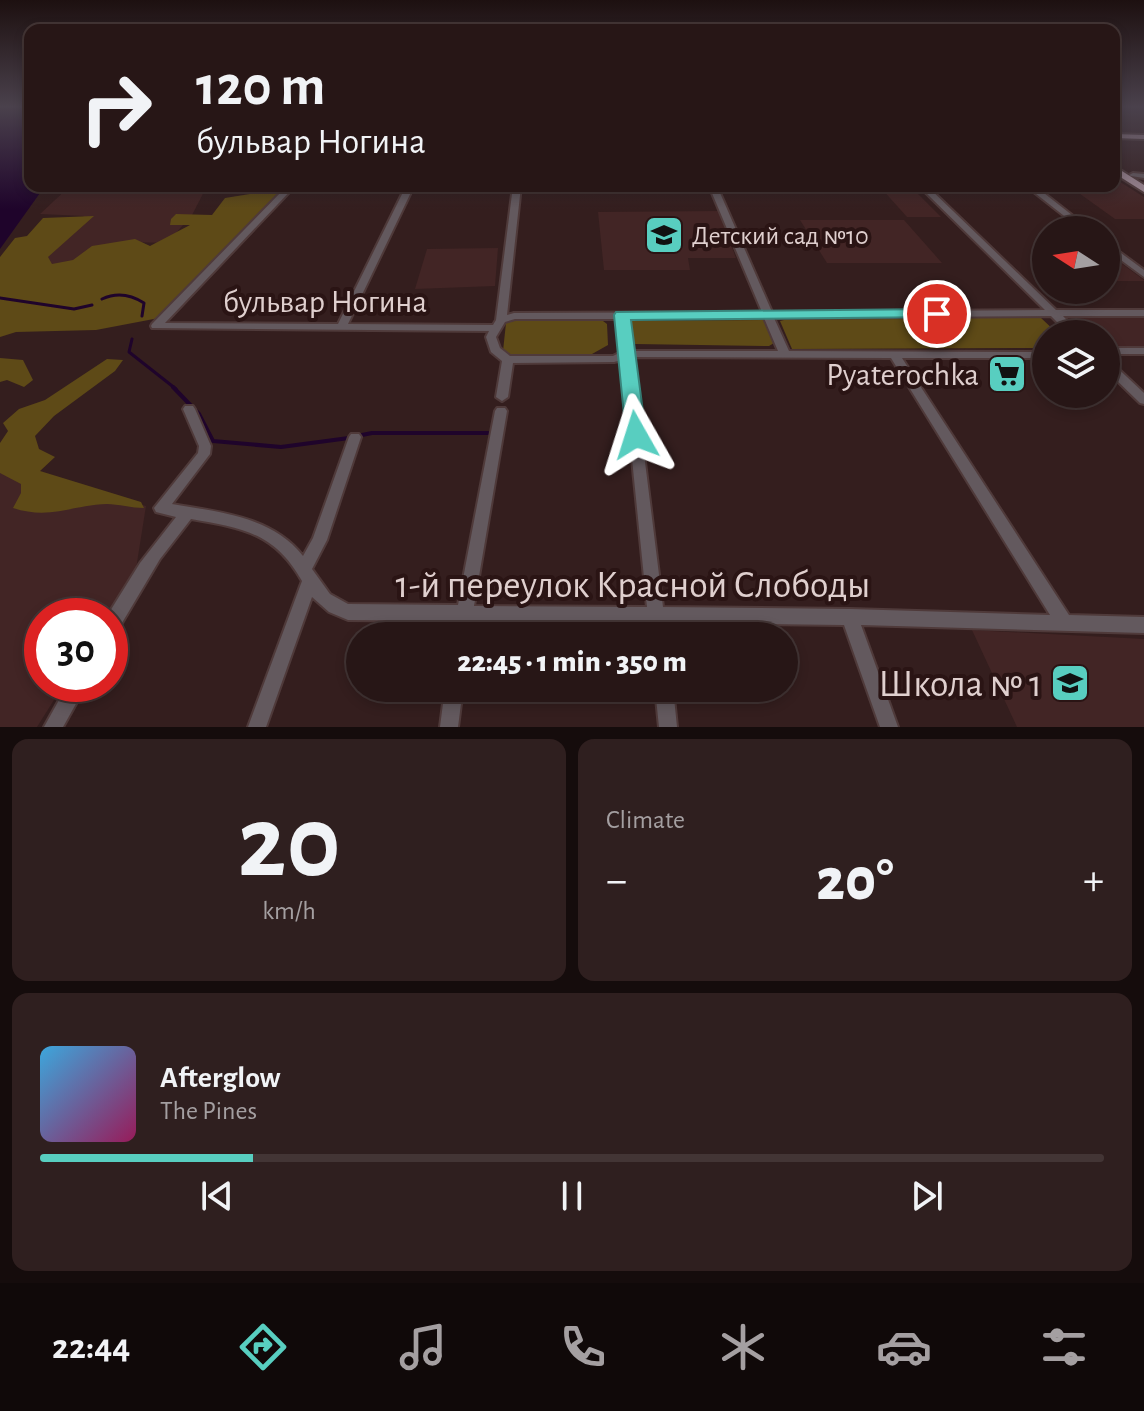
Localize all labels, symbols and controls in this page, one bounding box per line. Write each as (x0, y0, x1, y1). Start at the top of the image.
icon: right (64, 56, 168, 160)
text: 120 m (196, 59, 325, 115)
text: бульвар Ногина (196, 124, 426, 160)
school or university icon: Детский сад №10 (643, 214, 685, 256)
north arrow (1032, 216, 1120, 304)
map controls (1032, 216, 1120, 408)
place label: Детский сад №10 (692, 223, 869, 249)
pin (903, 280, 971, 348)
street label: бульвар Ногина (223, 286, 427, 318)
icon: arrive (915, 292, 959, 336)
button: layers (1032, 320, 1120, 408)
supermarket icon: Pyaterochka (986, 353, 1028, 395)
place label: Pyaterochka (826, 359, 979, 391)
position arrow (594, 393, 678, 477)
street label: 1-й переулок Красной Слободы (396, 567, 870, 605)
speed limit sign: 30 (24, 598, 128, 702)
text: 22:45 · 1 min · 350 m (457, 647, 687, 677)
school or university icon: Школа № 1 (1049, 662, 1091, 704)
place label: Школа № 1 (878, 666, 1042, 704)
text: 20 (237, 792, 341, 896)
text: Climate (606, 807, 685, 833)
text: 20° (816, 851, 894, 911)
text: − (606, 859, 627, 903)
text: + (1083, 859, 1104, 903)
text: km/h (262, 898, 316, 924)
text: Afterglow (160, 1063, 281, 1093)
text: The Pines (160, 1098, 257, 1124)
icon: previous (195, 1174, 239, 1218)
icon: pause (550, 1174, 594, 1218)
icon: next (905, 1174, 949, 1218)
icon: directions (235, 1319, 291, 1375)
icon: music (395, 1319, 451, 1375)
icon: phone (555, 1319, 611, 1375)
icon: climate (715, 1319, 771, 1375)
icon: car (876, 1319, 932, 1375)
icon: filters (1036, 1319, 1092, 1375)
text: 22:44 (52, 1329, 130, 1365)

